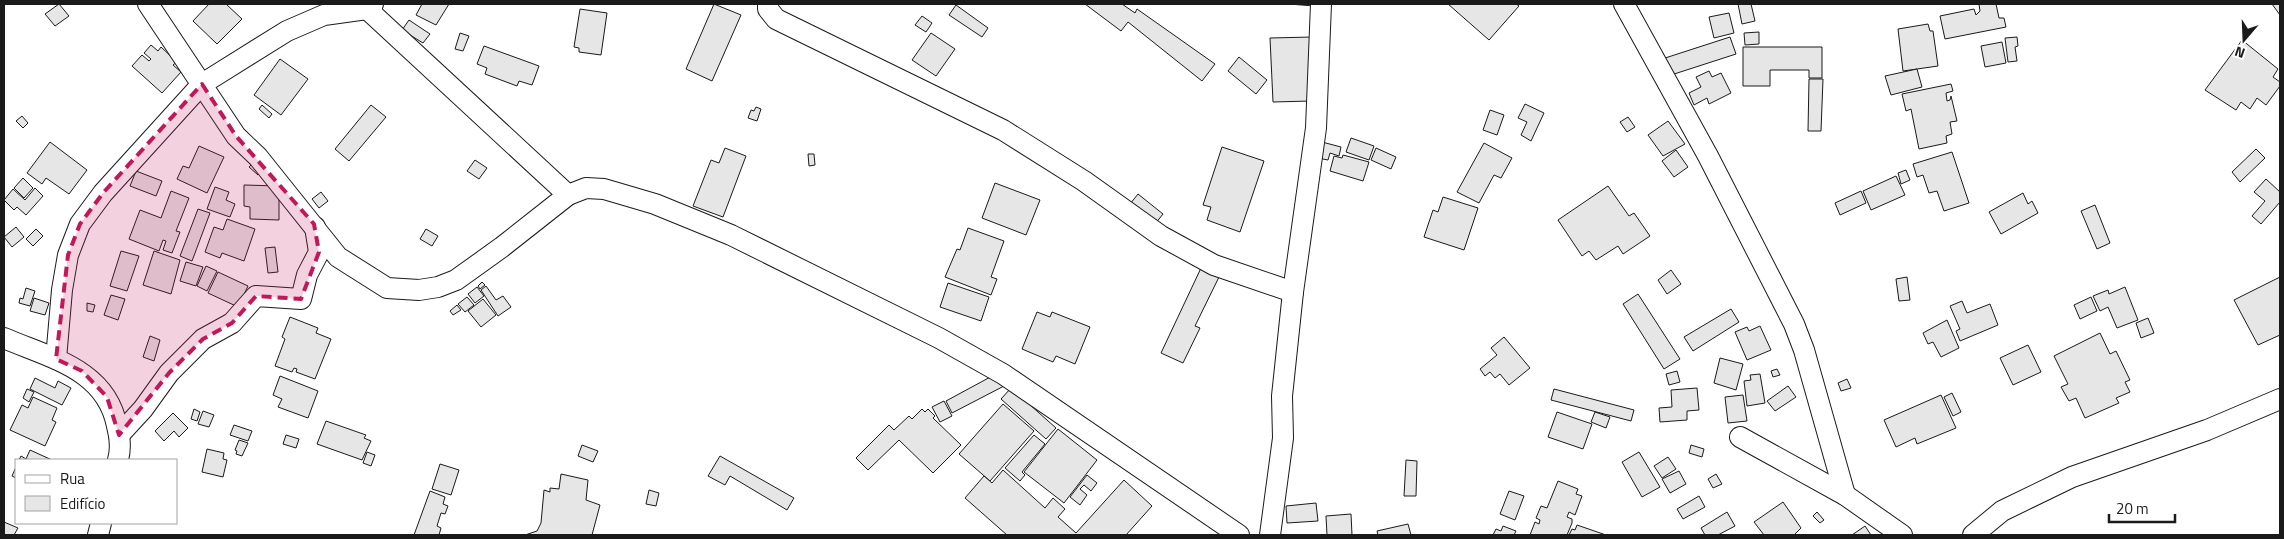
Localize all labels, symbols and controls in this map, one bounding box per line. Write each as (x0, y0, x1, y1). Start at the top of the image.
north arrow (2219, 15, 2269, 65)
text: N (2232, 41, 2248, 64)
legend (15, 459, 178, 524)
text: Rua (60, 467, 85, 490)
text: Edifício (60, 492, 105, 515)
scale bar (2109, 492, 2175, 524)
text: 20 m (2116, 497, 2149, 520)

